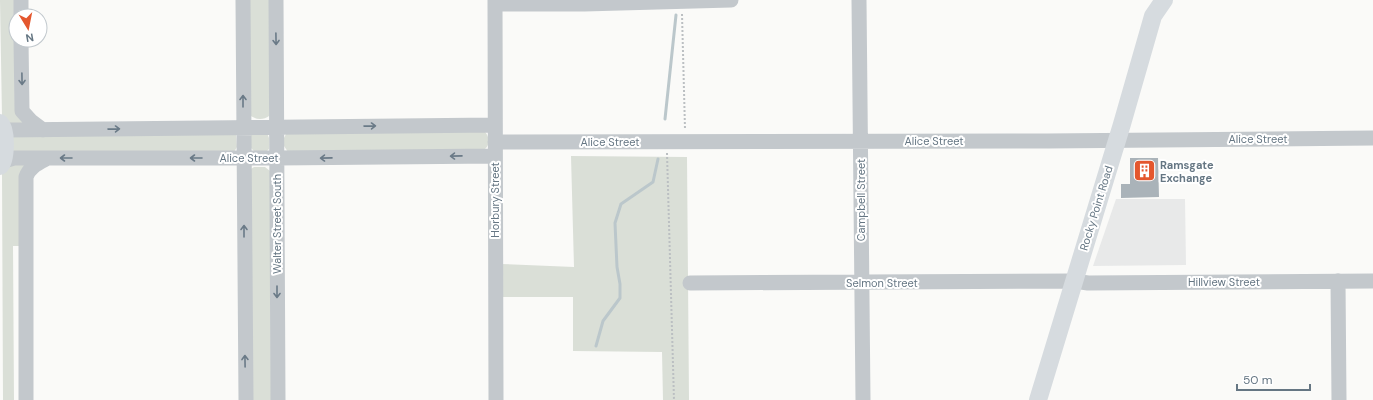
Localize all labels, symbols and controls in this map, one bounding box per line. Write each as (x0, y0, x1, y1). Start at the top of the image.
north arrow (8, 8, 48, 48)
text: N (25, 30, 35, 45)
one-way arrow (272, 32, 280, 45)
one-way arrow (18, 72, 26, 85)
one-way arrow (239, 95, 247, 108)
one-way arrow (363, 122, 376, 130)
one-way arrow (107, 125, 120, 133)
street label: Alice Street (1228, 132, 1288, 146)
street label: Alice Street (904, 134, 964, 148)
street label: Alice Street (580, 135, 640, 149)
street label: Alice Street (219, 151, 279, 165)
one-way arrow (450, 152, 463, 160)
one-way arrow (60, 154, 73, 162)
one-way arrow (190, 154, 203, 162)
one-way arrow (320, 154, 333, 162)
building icon: Ramsgate Exchange (1131, 158, 1157, 184)
place label: Ramsgate Exchange (1160, 158, 1214, 185)
street label: Campbell Street (854, 159, 868, 241)
street label: Horbury Street (488, 162, 502, 238)
street label: Rocky Point Road (1076, 164, 1116, 252)
street label: Walter Street South (270, 174, 284, 274)
one-way arrow (240, 225, 248, 238)
street label: Hillview Street (1188, 275, 1260, 289)
street label: Selmon Street (846, 276, 918, 290)
one-way arrow (273, 285, 281, 298)
one-way arrow (241, 355, 249, 368)
scale bar (1237, 366, 1310, 392)
text: 50 m (1243, 372, 1272, 388)

